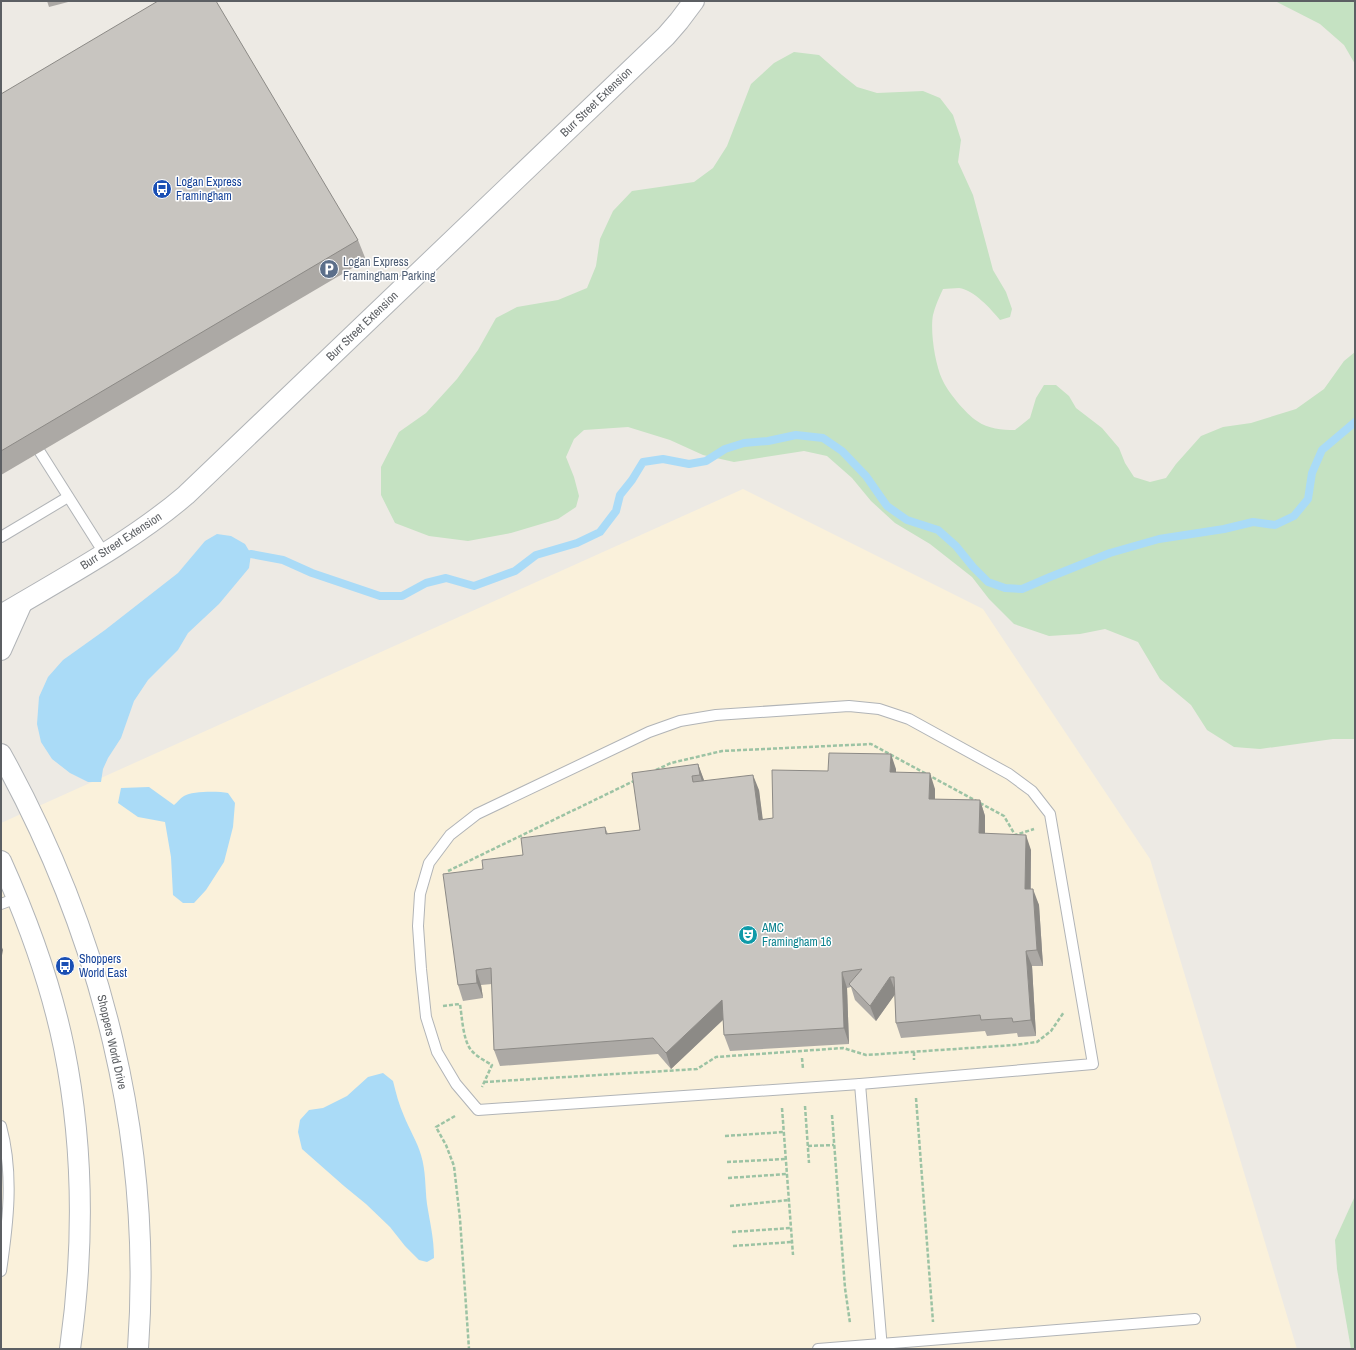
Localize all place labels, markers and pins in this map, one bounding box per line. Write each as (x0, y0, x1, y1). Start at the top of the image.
place label: Logan Express Framingham (176, 174, 242, 204)
bus stop icon: Logan Express Framingham (151, 178, 173, 200)
place label: Logan Express Framingham Parking (343, 254, 436, 284)
parking icon: Logan Express Framingham Parking (318, 258, 340, 280)
place label: AMC Framingham 16 (761, 920, 831, 950)
theatre icon: AMC Framingham 16 (737, 924, 759, 946)
place label: Shoppers World East (79, 951, 127, 981)
bus stop icon: Shoppers World East (54, 955, 76, 977)

